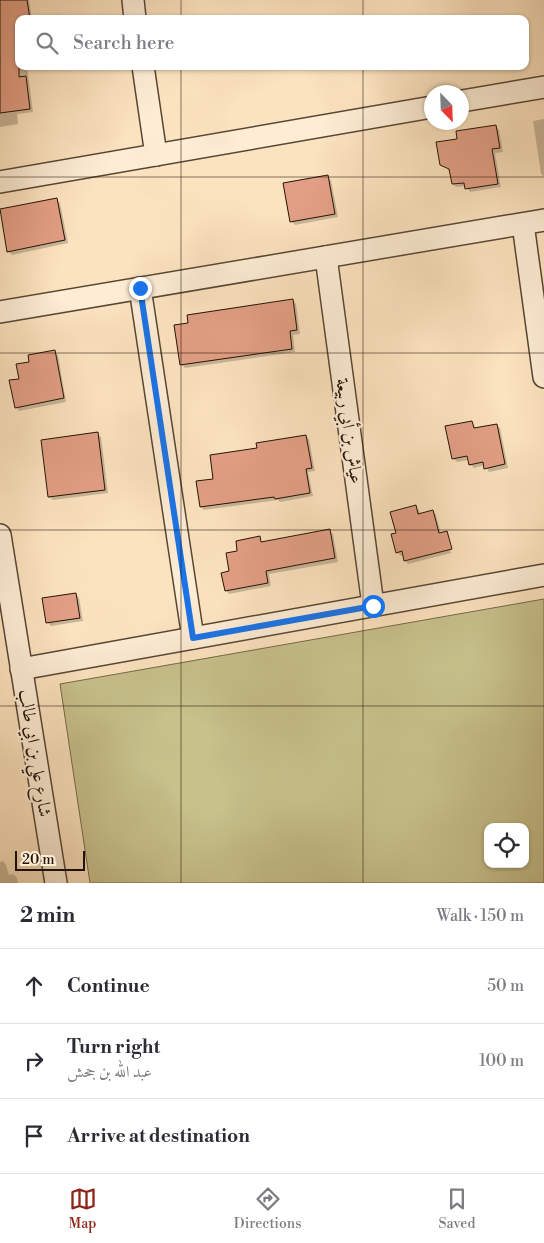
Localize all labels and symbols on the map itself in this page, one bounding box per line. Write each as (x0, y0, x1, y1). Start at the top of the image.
north arrow (424, 85, 469, 130)
route end (129, 277, 152, 300)
street label: عياش بن أبي ربيعة (327, 376, 370, 486)
route start (362, 595, 385, 618)
street label: شارع علي بن ابي طالب (9, 687, 56, 819)
scale bar (15, 848, 85, 871)

